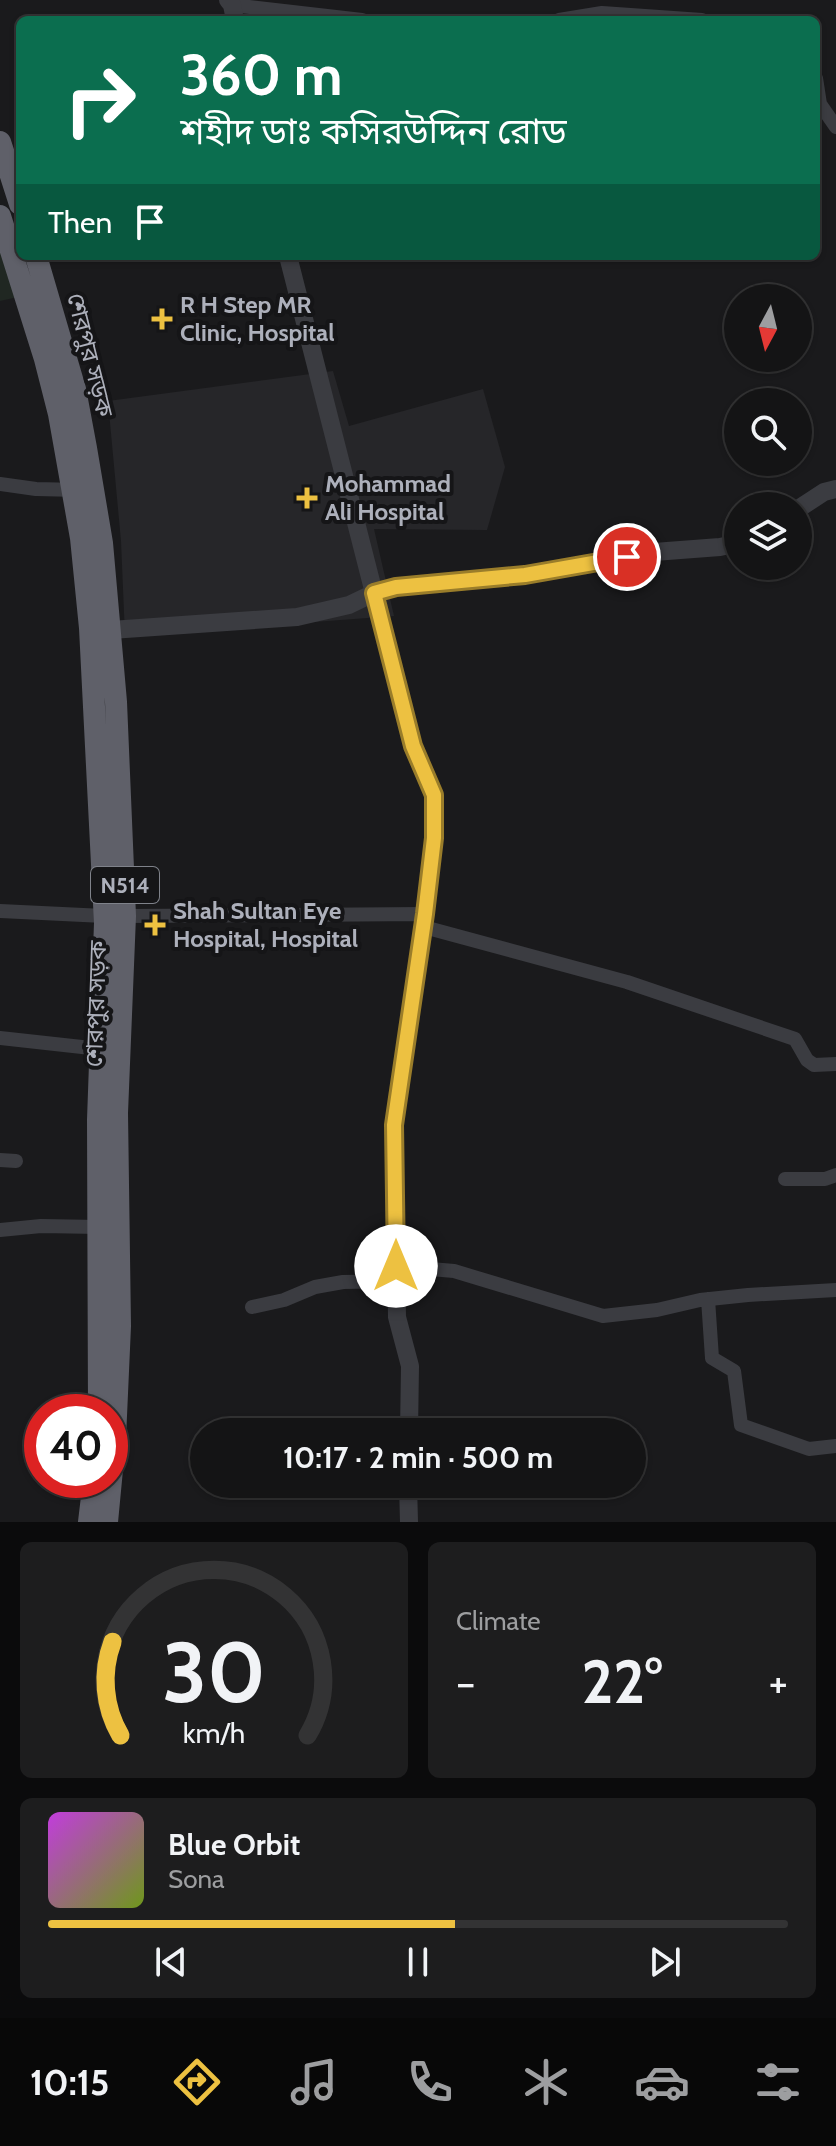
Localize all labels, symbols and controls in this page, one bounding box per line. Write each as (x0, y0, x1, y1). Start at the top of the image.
text: 360 m (180, 41, 342, 109)
icon: right (48, 48, 152, 152)
text: শহীদ ডাঃ কসিরউদ্দিন রোড (180, 109, 567, 153)
icon: arrive (128, 200, 172, 244)
text: Then (48, 204, 112, 241)
north arrow (724, 284, 812, 372)
map controls (724, 284, 812, 580)
street label: শেরপুর সড়ক (61, 290, 120, 420)
place label: R H Step MR Clinic, Hospital (180, 290, 335, 347)
marker: R H Step MR Clinic, Hospital (151, 308, 173, 330)
button: search (724, 388, 812, 476)
place label: Mohammad Ali Hospital (325, 469, 451, 526)
marker: Mohammad Ali Hospital (296, 487, 318, 509)
button: layers (724, 492, 812, 580)
pin (593, 523, 661, 591)
icon: arrive (605, 535, 649, 579)
road number: N514 (91, 867, 159, 903)
place label: Shah Sultan Eye Hospital, Hospital (173, 896, 358, 953)
marker: Shah Sultan Eye Hospital, Hospital (144, 914, 166, 936)
street label: শেরপুর সড়ক (79, 940, 112, 1068)
position arrow (354, 1224, 438, 1308)
speed limit sign: 40 (24, 1394, 128, 1498)
text: 10:17 · 2 min · 500 m (283, 1439, 553, 1476)
text: Climate (456, 1605, 541, 1637)
text: 30 (162, 1622, 266, 1723)
text: 22° (582, 1645, 662, 1718)
text: − (456, 1656, 475, 1709)
text: + (769, 1656, 788, 1709)
text: km/h (183, 1715, 245, 1750)
text: Blue Orbit (168, 1826, 300, 1863)
text: Sona (168, 1863, 225, 1895)
icon: previous (149, 1940, 193, 1984)
icon: pause (396, 1940, 440, 1984)
icon: next (643, 1940, 687, 1984)
icon: directions (169, 2054, 225, 2110)
icon: music (286, 2054, 342, 2110)
icon: phone (402, 2054, 458, 2110)
icon: climate (518, 2054, 574, 2110)
icon: car (634, 2054, 690, 2110)
icon: filters (750, 2054, 806, 2110)
text: 10:15 (30, 2060, 109, 2104)

